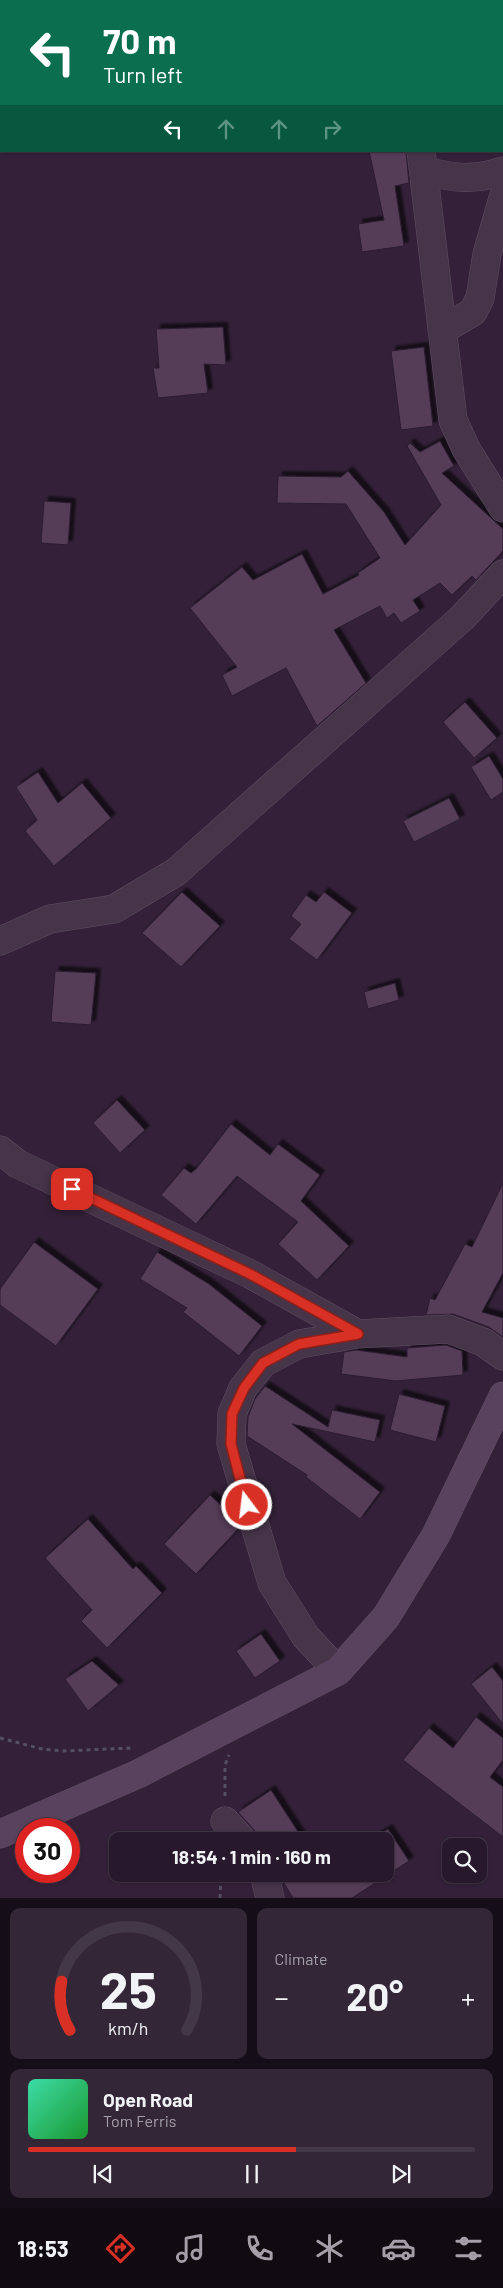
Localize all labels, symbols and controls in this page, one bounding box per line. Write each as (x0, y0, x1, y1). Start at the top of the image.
text: 70 m (103, 19, 177, 61)
icon: left (20, 20, 85, 85)
text: Turn left (103, 61, 183, 87)
icon: left (159, 115, 187, 143)
icon: ahead (212, 115, 240, 143)
icon: ahead (265, 115, 293, 143)
icon: right (318, 115, 346, 143)
pin (51, 1168, 93, 1210)
icon: arrive (58, 1175, 86, 1203)
position arrow (220, 1478, 272, 1530)
speed limit sign: 30 (15, 1818, 80, 1883)
map controls (442, 1838, 487, 1883)
button: search (442, 1838, 487, 1883)
text: 18:54 · 1 min · 160 m (172, 1845, 331, 1868)
text: Climate (275, 1949, 327, 1968)
text: 25 (100, 1957, 157, 2019)
text: 20° (346, 1973, 403, 2019)
text: − (275, 1980, 289, 2014)
text: + (461, 1980, 475, 2014)
text: km/h (108, 2017, 148, 2039)
text: Open Road (103, 2088, 193, 2111)
text: Tom Ferris (103, 2111, 177, 2130)
icon: previous (89, 2160, 117, 2188)
icon: pause (238, 2160, 266, 2188)
icon: next (387, 2160, 415, 2188)
icon: directions (103, 2231, 138, 2266)
icon: music (173, 2231, 208, 2266)
icon: phone (242, 2231, 277, 2266)
icon: climate (312, 2231, 347, 2266)
icon: car (381, 2231, 416, 2266)
icon: filters (451, 2231, 486, 2266)
text: 18:53 (17, 2235, 69, 2261)

